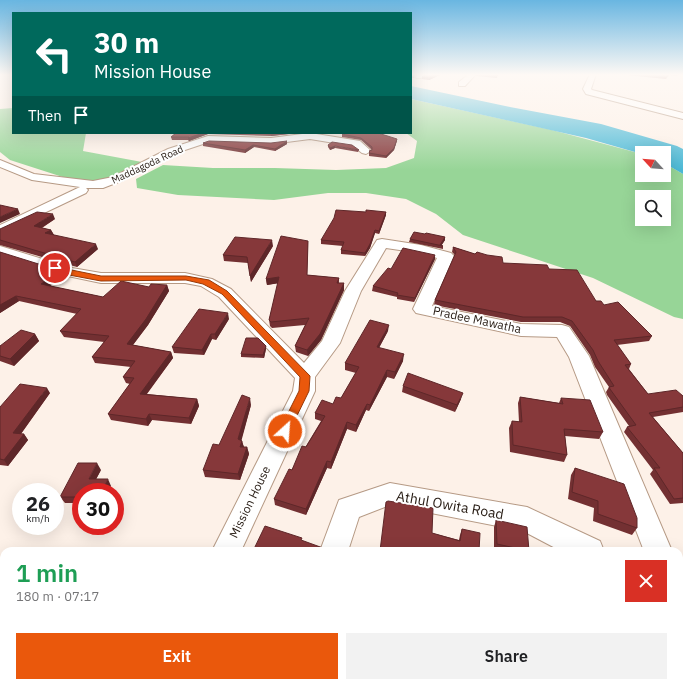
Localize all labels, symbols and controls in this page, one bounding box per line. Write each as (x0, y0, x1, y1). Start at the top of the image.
text: 30 m (94, 24, 159, 61)
icon: left (28, 28, 80, 80)
text: Mission House (94, 60, 211, 83)
icon: arrive (70, 104, 92, 126)
text: Then (28, 106, 62, 125)
street label: Maddagoda Road (109, 142, 185, 187)
north arrow (635, 146, 671, 182)
map controls (635, 146, 671, 226)
button: search (635, 190, 671, 226)
pin (38, 251, 72, 285)
icon: arrive (44, 257, 66, 279)
street label: Pradee Mawatha (432, 303, 523, 336)
position arrow (264, 410, 306, 452)
street label: Mission House (226, 463, 274, 540)
speed limit sign: 30 (72, 483, 124, 535)
street label: Athul Owita Road (395, 487, 505, 523)
text: 26 (26, 490, 50, 517)
text: km/h (26, 512, 50, 525)
text: 1 min (16, 557, 78, 589)
button: close (625, 560, 667, 602)
text: 180 m · 07:17 (16, 588, 99, 605)
button: Exit (16, 633, 338, 679)
button: Share (346, 633, 667, 679)

